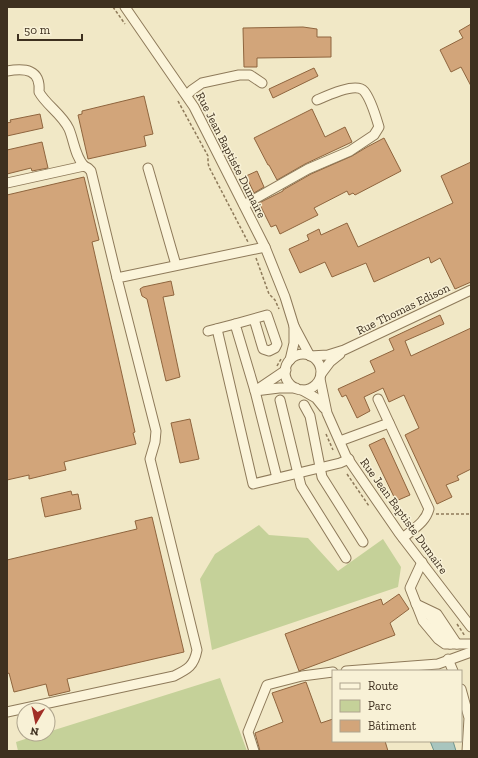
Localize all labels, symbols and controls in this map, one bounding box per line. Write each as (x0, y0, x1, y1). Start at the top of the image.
scale bar (18, 16, 82, 42)
text: 50 m (24, 23, 51, 37)
street label: Rue Jean Baptiste Dumaire (193, 90, 269, 221)
street label: Rue Thomas Edison (354, 280, 452, 338)
street label: Rue Jean Baptiste Dumaire (357, 455, 451, 577)
legend (332, 670, 462, 742)
text: Route (368, 679, 399, 693)
text: Parc (368, 699, 392, 713)
north arrow (16, 702, 56, 742)
text: Bâtiment (368, 719, 417, 733)
text: N (29, 724, 40, 738)

